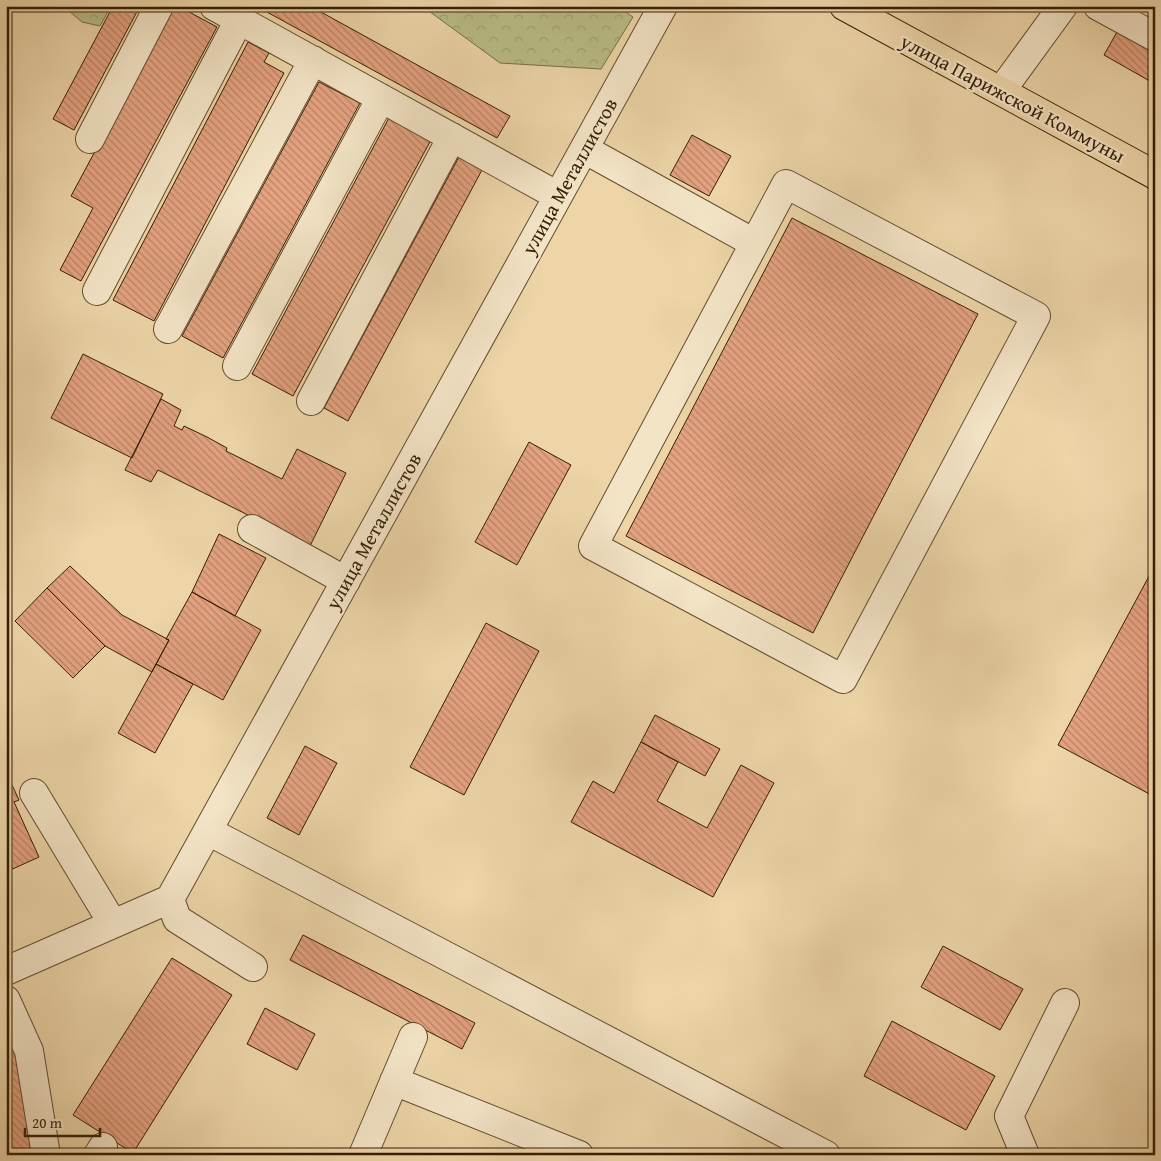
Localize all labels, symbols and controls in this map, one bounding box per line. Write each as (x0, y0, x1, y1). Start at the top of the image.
street label: улица Парижской Коммуны (895, 26, 1131, 170)
street label: улица Металлистов (513, 92, 624, 260)
street label: улица Металлистов (317, 447, 428, 615)
scale bar (25, 1106, 100, 1138)
text: 20 m (32, 1112, 63, 1133)

